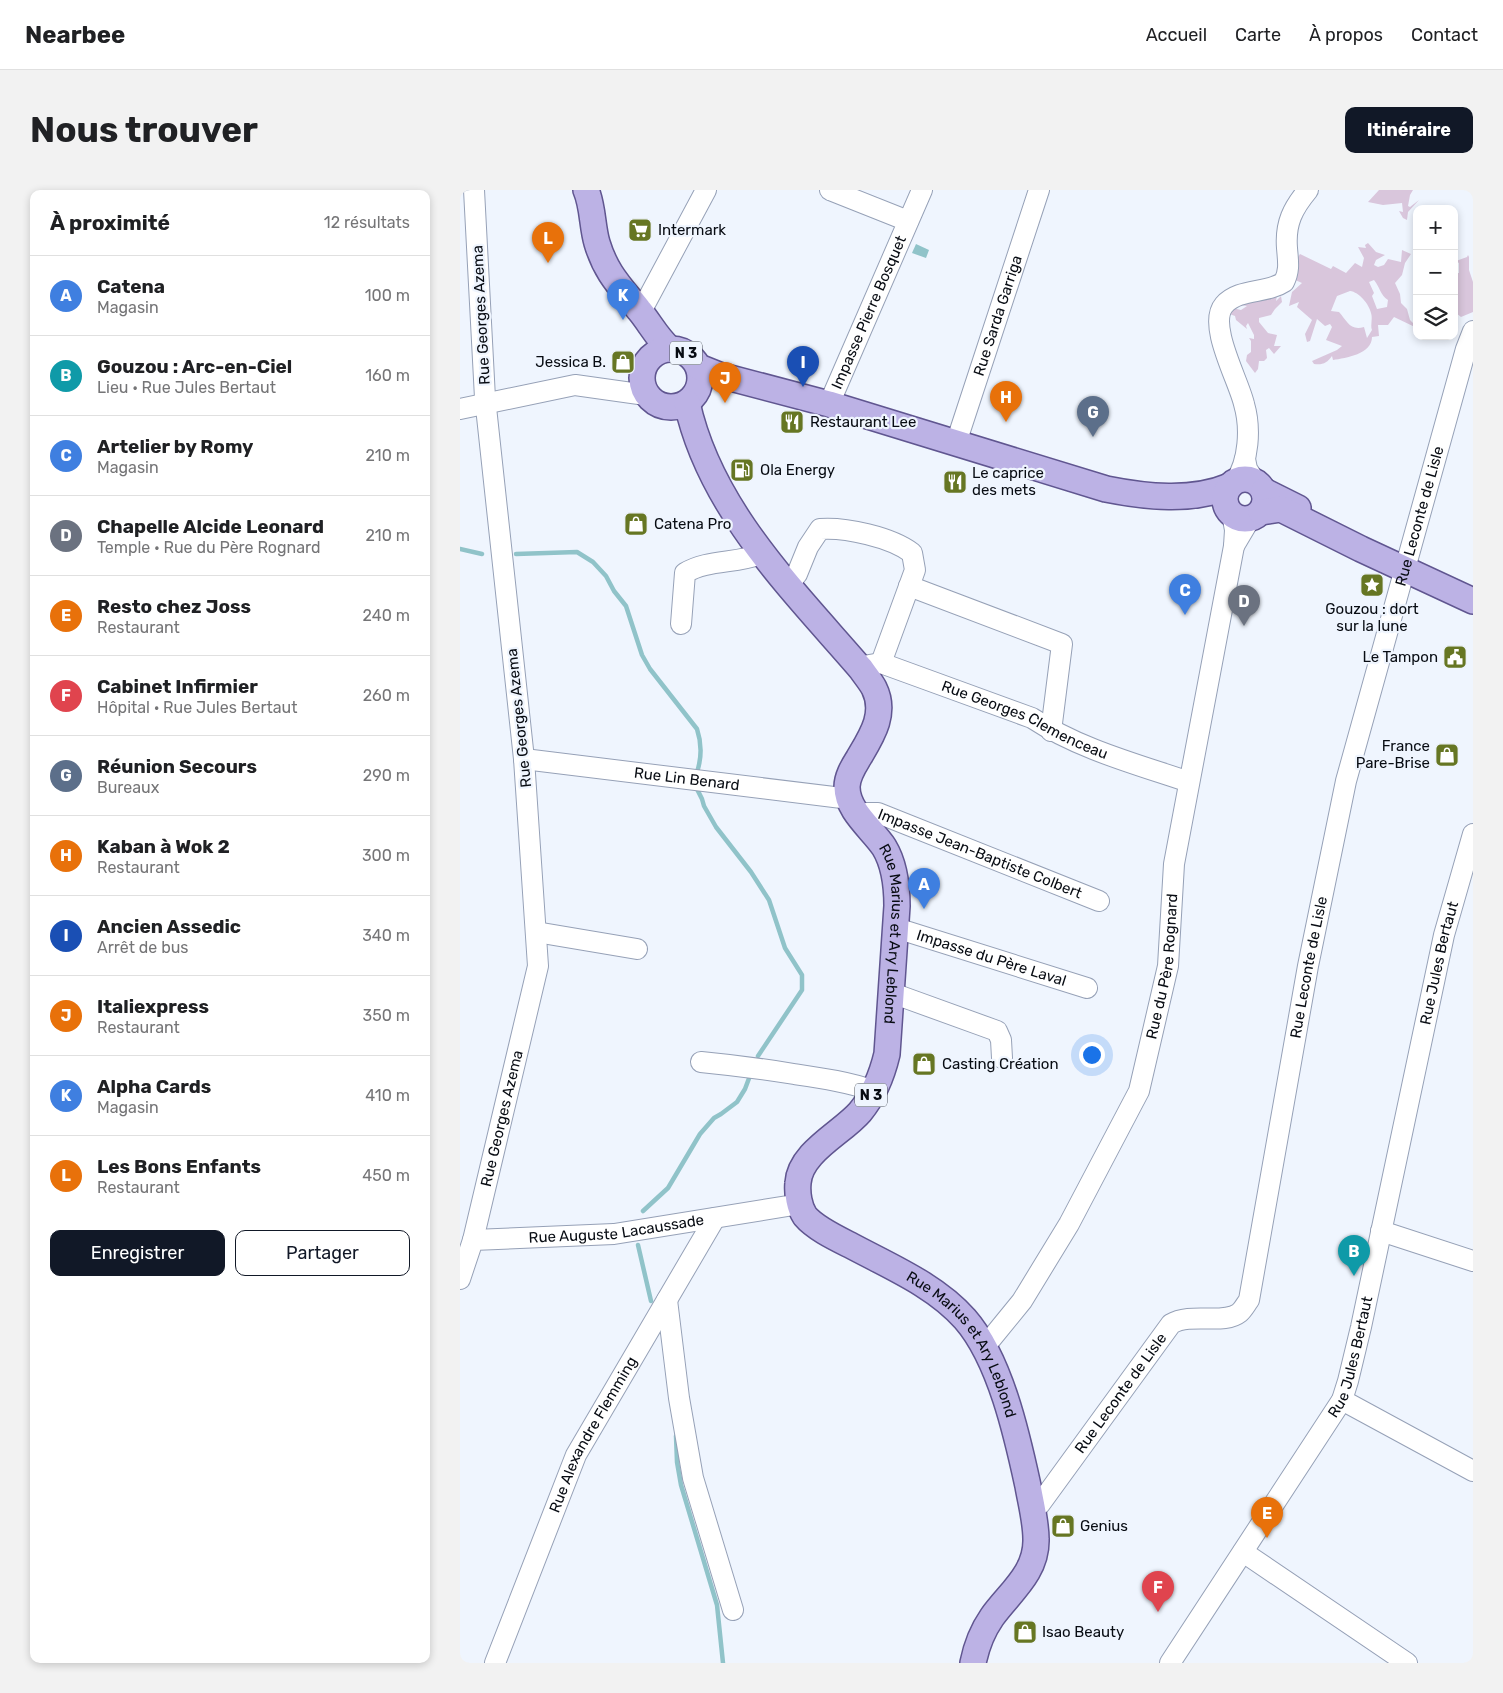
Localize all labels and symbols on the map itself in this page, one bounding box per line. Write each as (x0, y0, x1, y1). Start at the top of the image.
supermarket icon: Intermark (627, 217, 653, 243)
place label: Intermark (658, 221, 726, 239)
pin: L (532, 222, 564, 263)
street label: Impasse Pierre Bosquet (828, 233, 910, 392)
street label: Rue Georges Azema (468, 245, 494, 385)
street label: Rue Sarda Garriga (970, 253, 1026, 378)
pin: K (607, 279, 639, 320)
road number: N 3 (670, 342, 702, 364)
pin: I (787, 346, 819, 387)
shop icon: Jessica B. (610, 349, 636, 375)
place label: Jessica B. (535, 353, 606, 371)
pin: J (709, 362, 741, 403)
pin: H (990, 381, 1022, 422)
pin: G (1077, 396, 1109, 437)
restaurant icon: Restaurant Lee (779, 409, 805, 435)
place label: Restaurant Lee (810, 413, 916, 431)
street label: Rue Leconte de Lisle (1392, 444, 1448, 588)
fuel station icon: Ola Energy (729, 457, 755, 483)
place label: Ola Energy (760, 461, 835, 479)
place label: Le caprice des mets (972, 464, 1044, 499)
restaurant icon: Le caprice des mets (942, 469, 968, 495)
shop icon: Catena Pro (623, 511, 649, 537)
place label: Catena Pro (654, 515, 731, 533)
place icon: Gouzou : dort sur la lune (1359, 572, 1385, 598)
pin: C (1169, 574, 1201, 615)
pin: D (1228, 585, 1260, 626)
place label: Gouzou : dort sur la lune (1325, 600, 1419, 635)
public building icon: Le Tampon (1442, 644, 1468, 670)
street label: Rue Georges Azema (503, 648, 535, 788)
place label: Le Tampon (1362, 648, 1438, 666)
street label: Rue Georges Clemenceau (939, 677, 1110, 763)
place label: France Pare-Brise (1356, 737, 1430, 772)
shop icon: France Pare-Brise (1434, 742, 1460, 768)
street label: Rue Lin Benard (633, 764, 741, 794)
street label: Impasse Jean-Baptiste Colbert (875, 805, 1085, 902)
street label: Rue Marius et Ary Leblond (875, 841, 906, 1025)
pin: A (908, 868, 940, 909)
street label: Rue du Père Rognard (1142, 893, 1181, 1041)
street label: Rue Leconte de Lisle (1286, 895, 1331, 1040)
street label: Rue Jules Bertaut (1416, 899, 1462, 1026)
street label: Impasse du Père Laval (914, 926, 1068, 990)
your location (1079, 1042, 1105, 1068)
street label: Rue Georges Azema (477, 1048, 527, 1188)
shop icon: Casting Création (911, 1051, 937, 1077)
place label: Casting Création (942, 1055, 1058, 1073)
road number: N 3 (855, 1084, 887, 1106)
street label: Rue Auguste Lacaussade (528, 1211, 705, 1247)
pin: B (1338, 1235, 1370, 1276)
street label: Rue Marius et Ary Leblond (903, 1267, 1020, 1420)
street label: Rue Jules Bertaut (1324, 1294, 1376, 1421)
street label: Rue Leconte de Lisle (1071, 1330, 1170, 1457)
street label: Rue Alexandre Flemming (545, 1353, 641, 1515)
pin: E (1251, 1497, 1283, 1538)
shop icon: Genius (1050, 1513, 1076, 1539)
place label: Genius (1080, 1517, 1128, 1535)
pin: F (1142, 1571, 1174, 1612)
shop icon: Isao Beauty (1012, 1619, 1038, 1645)
place label: Isao Beauty (1042, 1623, 1124, 1641)

